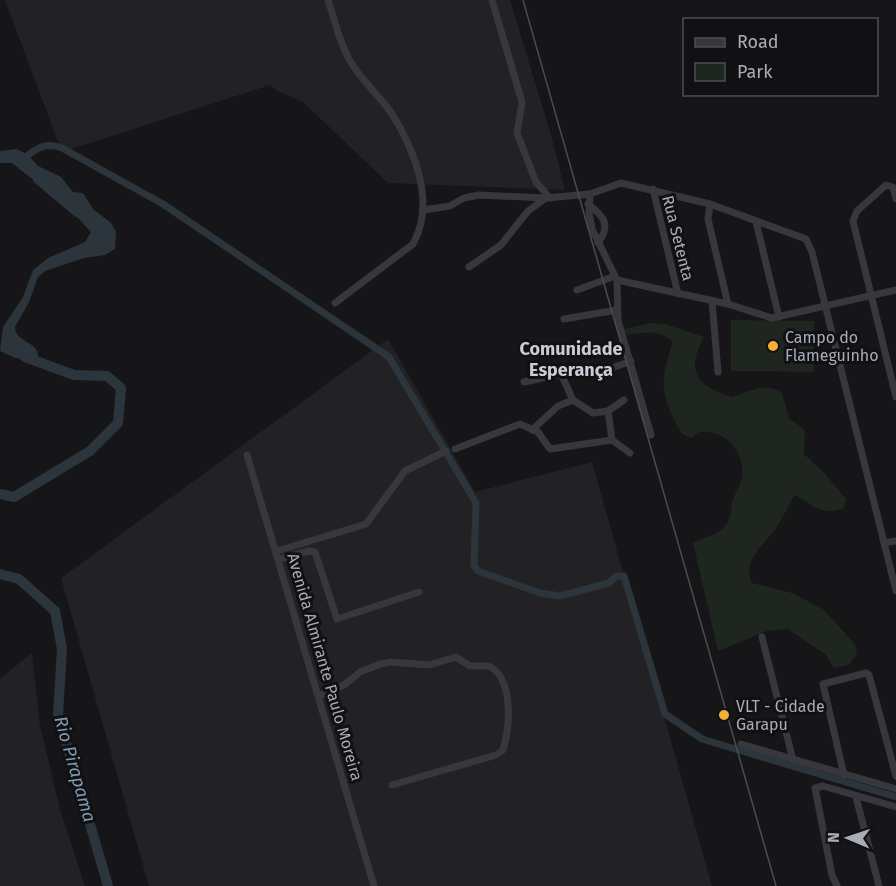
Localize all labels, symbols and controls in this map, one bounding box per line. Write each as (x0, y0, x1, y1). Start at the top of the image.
legend (683, 18, 878, 96)
text: Road (737, 31, 779, 53)
text: Park (737, 61, 773, 83)
street label: Rua Setenta (658, 193, 698, 283)
place label: Campo do Flameguinho (785, 328, 879, 365)
district label: Comunidade Esperança (520, 338, 622, 381)
marker: Campo do Flameguinho (766, 339, 780, 353)
street label: Avenida Almirante Paulo Moreira (283, 551, 367, 783)
place label: VLT - Cidade Garapu (736, 697, 825, 734)
marker: VLT - Cidade Garapu (717, 708, 731, 722)
water label: Rio Pirapama (49, 714, 101, 824)
north arrow (818, 808, 878, 868)
text: N (824, 832, 843, 843)

